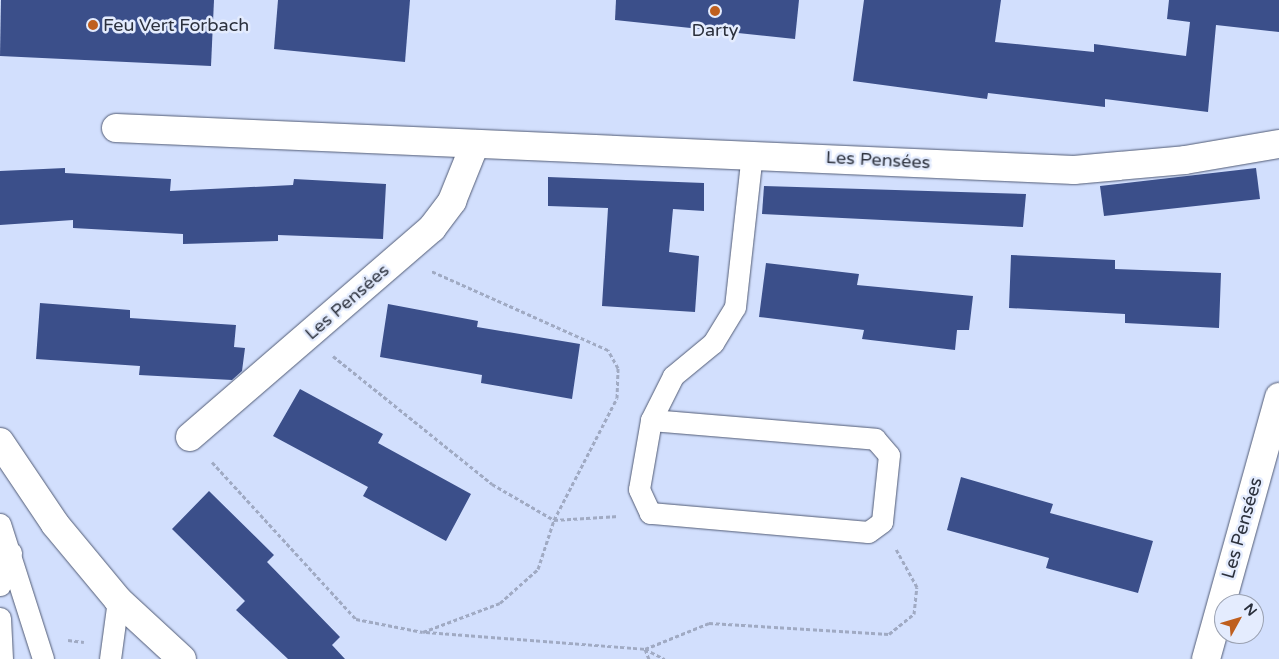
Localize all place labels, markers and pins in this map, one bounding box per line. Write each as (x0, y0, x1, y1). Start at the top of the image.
marker: Darty (709, 5, 721, 17)
place label: Feu Vert Forbach (103, 14, 249, 36)
marker: Feu Vert Forbach (87, 19, 99, 31)
place label: Darty (692, 19, 738, 41)

